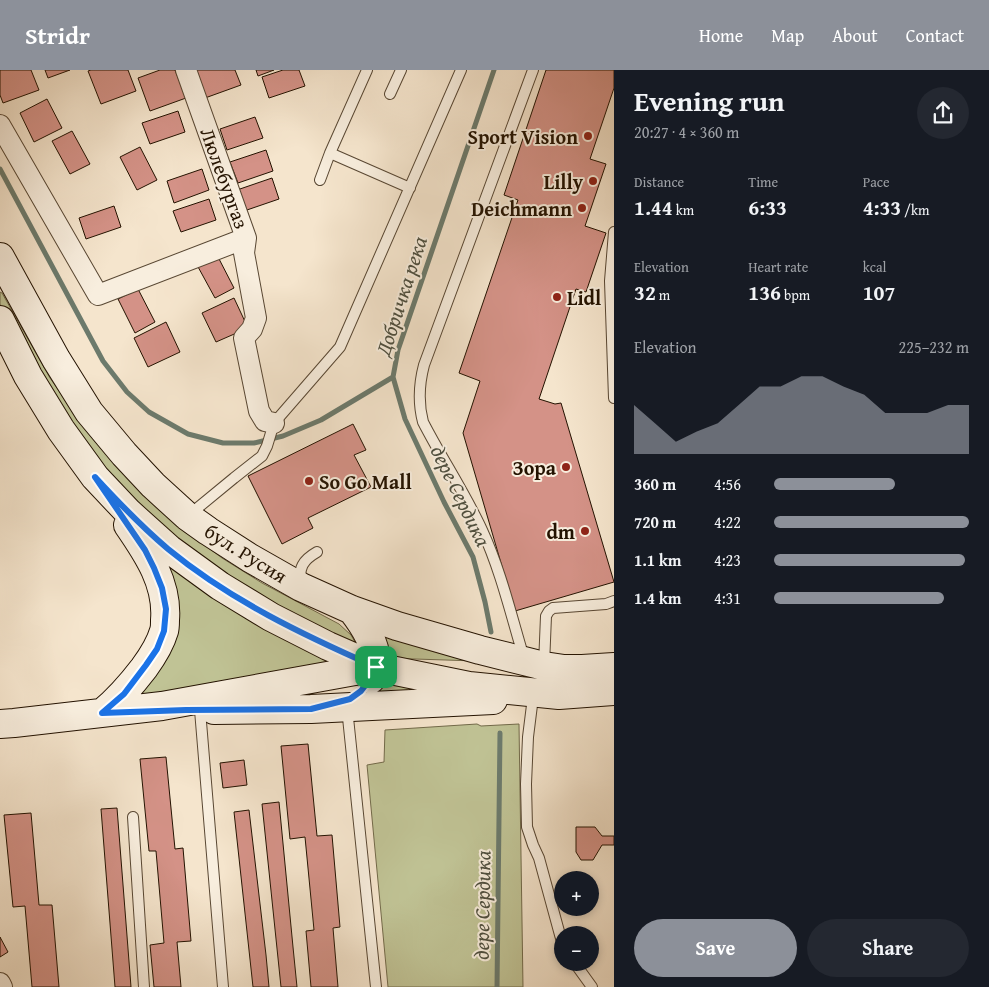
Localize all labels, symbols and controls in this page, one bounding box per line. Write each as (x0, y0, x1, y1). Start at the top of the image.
text: Stridr (25, 18, 90, 53)
text: Home (699, 22, 743, 49)
text: Map (771, 22, 804, 49)
text: About (832, 22, 878, 49)
text: Contact (906, 22, 964, 49)
text: Evening run (634, 80, 785, 121)
button: share (917, 87, 969, 139)
text: 20:27 · 4 × 360 m (634, 120, 739, 144)
place label: Sport Vision (467, 122, 578, 151)
street label: Люлебургаз (193, 123, 257, 233)
marker: Sport Vision (582, 130, 594, 142)
place label: Lilly (544, 167, 584, 196)
text: Distance (634, 172, 684, 192)
text: Time (748, 172, 778, 192)
text: Pace (863, 172, 890, 192)
marker: Lilly (587, 175, 599, 187)
text: 1.44 (634, 192, 673, 223)
text: 6:33 (748, 192, 787, 223)
text: 4:33 (863, 192, 901, 223)
place label: Deichmann (471, 194, 572, 223)
text: km (673, 200, 694, 220)
text: /km (901, 200, 929, 220)
marker: Deichmann (576, 202, 588, 214)
water label: Добричка река (367, 232, 435, 361)
text: Elevation (634, 257, 689, 277)
text: Heart rate (748, 257, 808, 277)
text: kcal (863, 257, 887, 277)
text: 32 (634, 277, 656, 308)
text: 136 (748, 277, 781, 308)
text: 107 (863, 277, 895, 308)
place label: Lidl (567, 283, 601, 312)
text: m (656, 285, 670, 305)
text: bpm (781, 285, 810, 305)
marker: Lidl (551, 291, 563, 303)
text: Elevation (634, 335, 697, 359)
text: 225–232 m (899, 335, 969, 359)
water label: дере Сердика (423, 440, 499, 552)
place label: Зора (513, 453, 557, 482)
marker: Зора (560, 461, 572, 473)
place label: So Go Mall (319, 467, 412, 496)
text: 360 m (634, 472, 676, 496)
text: 4:56 (714, 472, 741, 496)
marker: So Go Mall (303, 475, 315, 487)
text: 720 m (634, 510, 676, 534)
text: 4:22 (714, 510, 741, 534)
street label: бул. Русия (199, 516, 293, 590)
place label: dm (546, 517, 575, 546)
marker: dm (579, 525, 591, 537)
text: 1.1 km (634, 548, 681, 572)
text: 4:23 (714, 548, 741, 572)
text: 1.4 km (634, 586, 681, 610)
text: 4:31 (714, 586, 741, 610)
pin (355, 646, 397, 688)
icon: arrive (362, 653, 390, 681)
water label: дере Сердика (466, 850, 498, 960)
map controls (554, 871, 599, 971)
button: + (554, 871, 599, 916)
button: Save (634, 919, 797, 977)
button: Share (807, 919, 969, 977)
button: − (554, 926, 599, 971)

